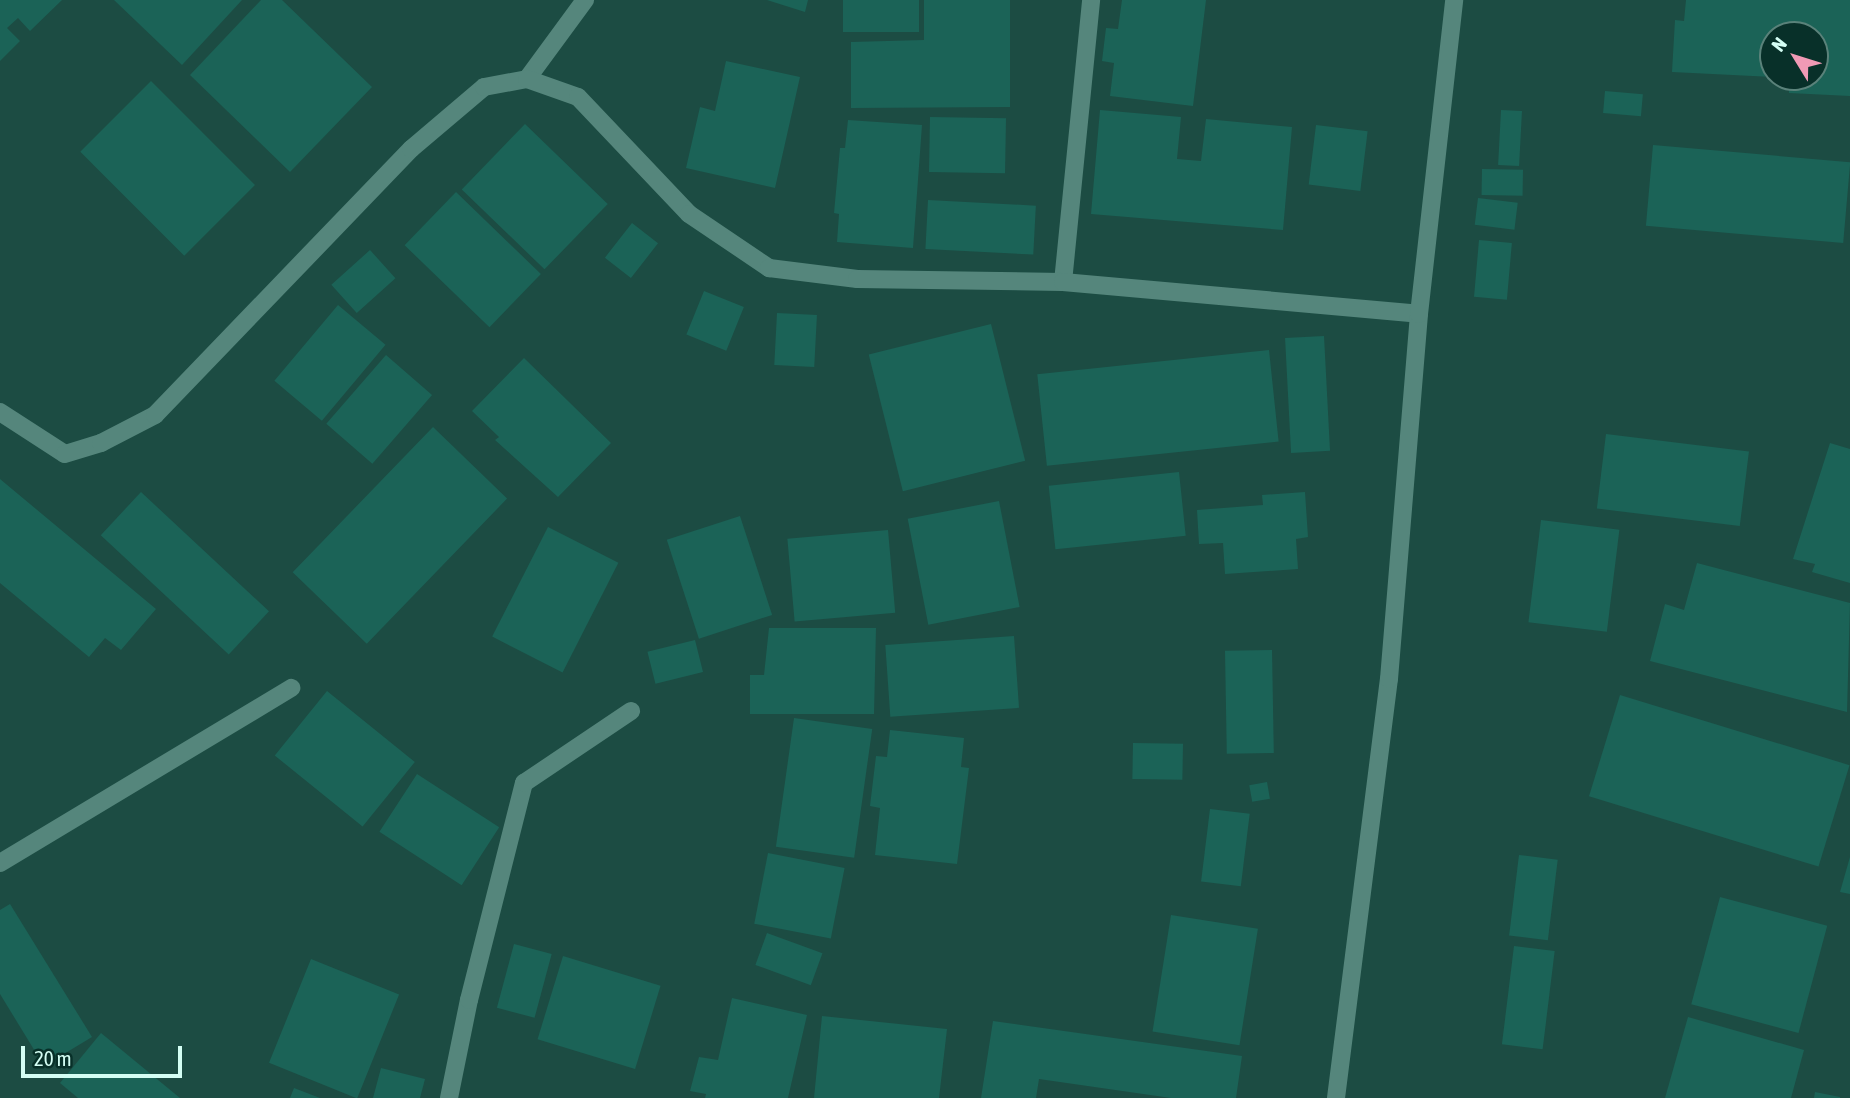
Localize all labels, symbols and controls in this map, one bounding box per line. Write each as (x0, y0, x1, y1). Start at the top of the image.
north arrow (1759, 21, 1829, 91)
text: N (1767, 33, 1791, 55)
scale bar (24, 1032, 186, 1076)
text: 20 m (34, 1046, 72, 1070)

